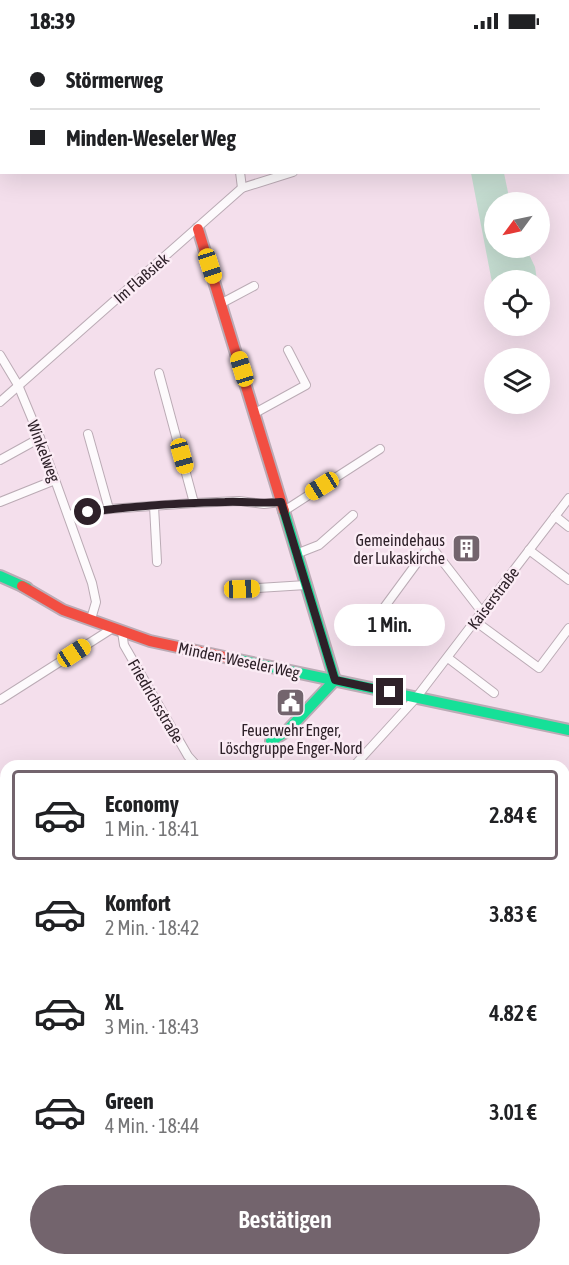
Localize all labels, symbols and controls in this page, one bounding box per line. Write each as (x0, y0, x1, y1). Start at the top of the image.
text: 18:39 (30, 8, 75, 34)
text: Störmerweg (66, 67, 163, 93)
text: Minden-Weseler Weg (66, 125, 236, 151)
north arrow (484, 192, 550, 258)
map controls (484, 192, 550, 414)
car (196, 246, 224, 286)
street label: Im Flaßsiek (110, 249, 172, 307)
button: locate (484, 270, 550, 336)
button: layers (484, 348, 550, 414)
car (228, 349, 256, 389)
street label: Winkelweg (23, 418, 64, 485)
car (168, 436, 196, 476)
car (302, 469, 342, 503)
route start (74, 498, 101, 525)
place label: Gemeindehaus der Lukaskirche (353, 531, 445, 567)
building icon: Gemeindehaus der Lukaskirche (450, 533, 482, 565)
street label: Kaiserstraße (464, 563, 522, 633)
car (224, 579, 260, 599)
callout: 1 Min. (334, 605, 446, 647)
text: 1 Min. (368, 613, 411, 636)
car (54, 636, 94, 670)
street label: Minden-Weseler Weg (176, 638, 301, 683)
street label: Friedrichsstraße (125, 656, 187, 746)
route end (376, 678, 403, 705)
public building icon: Feuerwehr Enger, Löschgruppe Enger-Nord (275, 686, 307, 718)
place label: Feuerwehr Enger, Löschgruppe Enger-Nord (219, 721, 363, 758)
icon: car (33, 788, 87, 842)
text: Economy (105, 791, 179, 817)
text: 2.84 € (489, 802, 537, 828)
text: 1 Min. · 18:41 (105, 817, 199, 840)
icon: car (33, 887, 87, 941)
text: Komfort (105, 890, 171, 916)
text: 3.83 € (489, 901, 537, 927)
text: 2 Min. · 18:42 (105, 916, 199, 939)
icon: car (33, 986, 87, 1040)
text: XL (105, 989, 123, 1015)
text: 4.82 € (489, 1000, 537, 1026)
text: 3 Min. · 18:43 (105, 1015, 199, 1038)
icon: car (33, 1085, 87, 1139)
text: Green (105, 1088, 154, 1114)
text: 3.01 € (489, 1099, 537, 1125)
text: 4 Min. · 18:44 (105, 1114, 199, 1137)
button: Bestätigen (30, 1185, 540, 1254)

